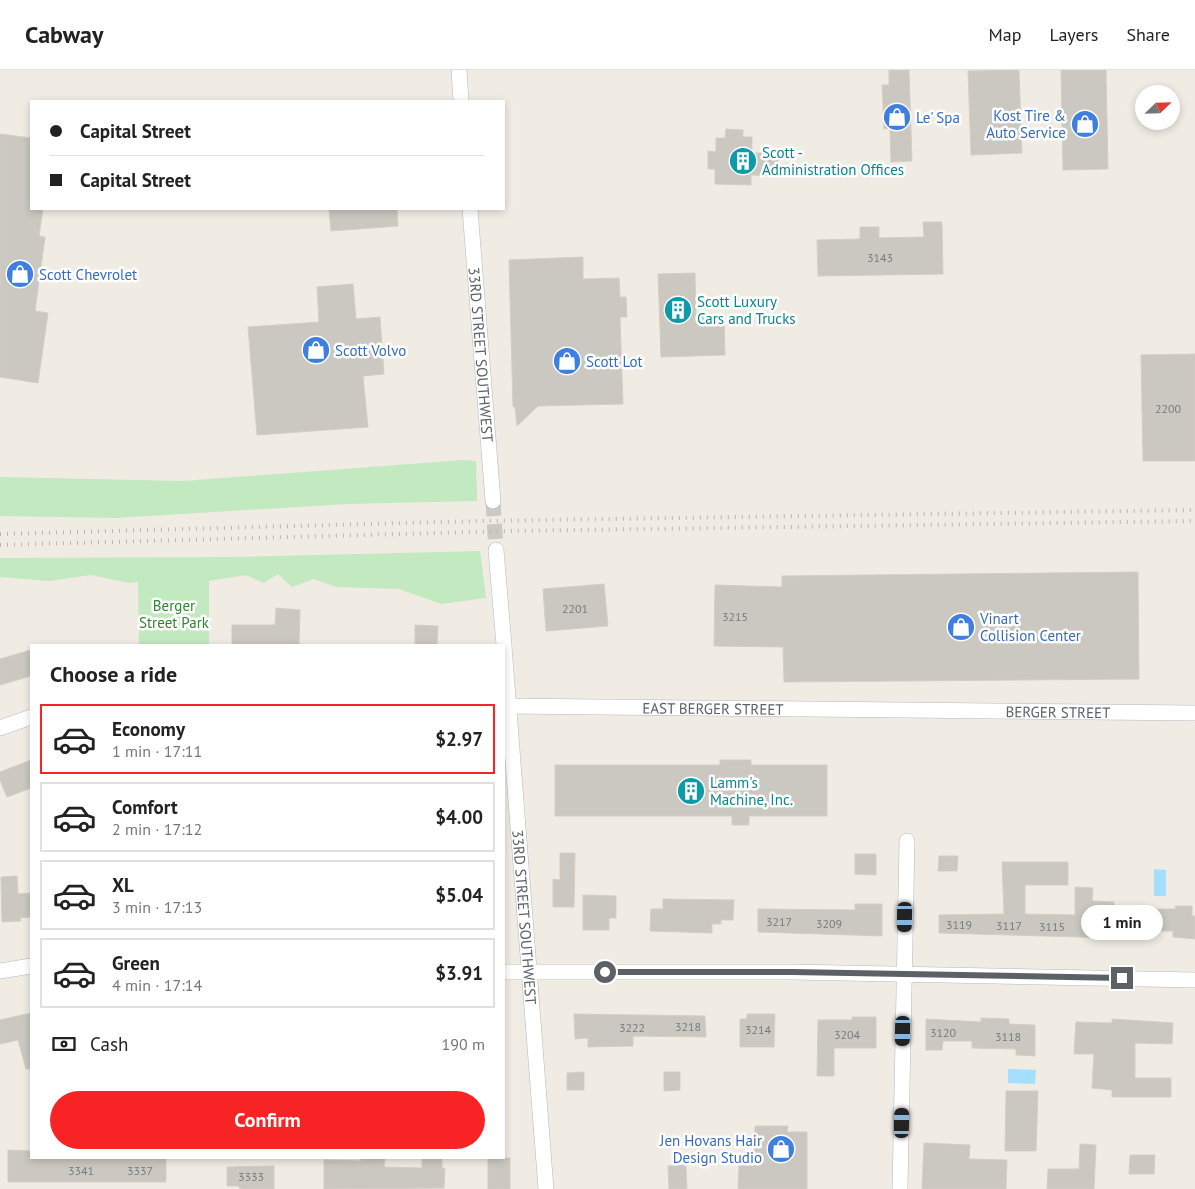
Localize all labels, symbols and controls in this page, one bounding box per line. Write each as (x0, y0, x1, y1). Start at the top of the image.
text: Cabway (25, 19, 103, 50)
text: Map (989, 23, 1021, 46)
text: Layers (1049, 23, 1098, 46)
text: Share (1126, 23, 1170, 46)
north arrow (1135, 85, 1180, 130)
map controls (1135, 85, 1180, 130)
shop icon: Le' Spa (882, 102, 912, 132)
place label: Kost Tire & Auto Service (986, 106, 1066, 142)
place label: Le' Spa (916, 108, 960, 127)
shop icon: Kost Tire & Auto Service (1070, 109, 1100, 139)
text: Capital Street (80, 119, 191, 143)
place label: Scott - Administration Offices (762, 143, 904, 179)
building icon: Scott - Administration Offices (728, 146, 758, 176)
text: Capital Street (80, 168, 191, 192)
house number: 3143 (867, 250, 893, 265)
shop icon: Scott Chevrolet (5, 259, 35, 289)
place label: Scott Chevrolet (39, 265, 137, 284)
street label: 33RD STREET SOUTHWEST (465, 266, 498, 443)
place label: Scott Luxury Cars and Trucks (697, 292, 796, 328)
building icon: Scott Luxury Cars and Trucks (663, 295, 693, 325)
shop icon: Scott Volvo (301, 335, 331, 365)
place label: Scott Volvo (335, 341, 406, 360)
shop icon: Scott Lot (552, 346, 582, 376)
place label: Scott Lot (586, 352, 643, 371)
house number: 2200 (1155, 401, 1182, 416)
park label: Berger Street Park (139, 596, 210, 632)
house number: 2201 (562, 601, 588, 616)
house number: 3215 (722, 609, 748, 624)
place label: Vinart Collision Center (979, 609, 1081, 645)
shop icon: Vinart Collision Center (946, 612, 976, 642)
text: Choose a ride (50, 660, 177, 688)
street label: EAST BERGER STREET (642, 698, 784, 718)
street label: BERGER STREET (1005, 702, 1111, 722)
icon: car (52, 717, 97, 762)
text: Economy (112, 717, 185, 741)
text: $2.97 (435, 727, 483, 751)
text: 1 min · 17:11 (112, 741, 202, 761)
place label: Lamm's Machine, Inc. (710, 773, 793, 809)
building icon: Lamm's Machine, Inc. (676, 776, 706, 806)
icon: car (52, 795, 97, 840)
text: Comfort (112, 795, 178, 819)
text: $4.00 (435, 805, 483, 829)
text: 2 min · 17:12 (112, 819, 202, 839)
street label: 33RD STREET SOUTHWEST (509, 829, 541, 1006)
icon: car (52, 873, 97, 918)
text: XL (112, 873, 134, 897)
text: $5.04 (435, 883, 483, 907)
text: 3 min · 17:13 (112, 897, 202, 917)
car (897, 902, 912, 932)
callout: 1 min (1081, 906, 1163, 940)
text: 1 min (1102, 912, 1142, 932)
house number: 3217 (766, 914, 792, 929)
house number: 3209 (816, 916, 842, 931)
house number: 3119 (946, 917, 972, 932)
house number: 3117 (996, 918, 1022, 933)
house number: 3115 (1039, 919, 1065, 934)
icon: car (52, 951, 97, 996)
text: Green (112, 951, 160, 975)
text: $3.91 (435, 961, 483, 985)
route start (594, 961, 616, 983)
route end (1111, 967, 1133, 989)
text: 4 min · 17:14 (112, 975, 202, 995)
car (895, 1016, 910, 1046)
house number: 3218 (675, 1019, 701, 1034)
house number: 3222 (619, 1020, 645, 1035)
house number: 3214 (745, 1022, 772, 1037)
house number: 3120 (930, 1025, 957, 1040)
house number: 3204 (834, 1027, 861, 1042)
house number: 3118 (995, 1029, 1021, 1044)
icon: cash (50, 1030, 78, 1058)
text: Cash (90, 1032, 128, 1056)
text: 190 m (442, 1034, 485, 1054)
button: Confirm (50, 1091, 485, 1149)
car (894, 1108, 909, 1138)
place label: Jen Hovans Hair Design Studio (659, 1131, 762, 1167)
shop icon: Jen Hovans Hair Design Studio (766, 1134, 796, 1164)
house number: 3341 (68, 1163, 94, 1178)
house number: 3337 (127, 1163, 153, 1178)
house number: 3333 (238, 1169, 264, 1184)

